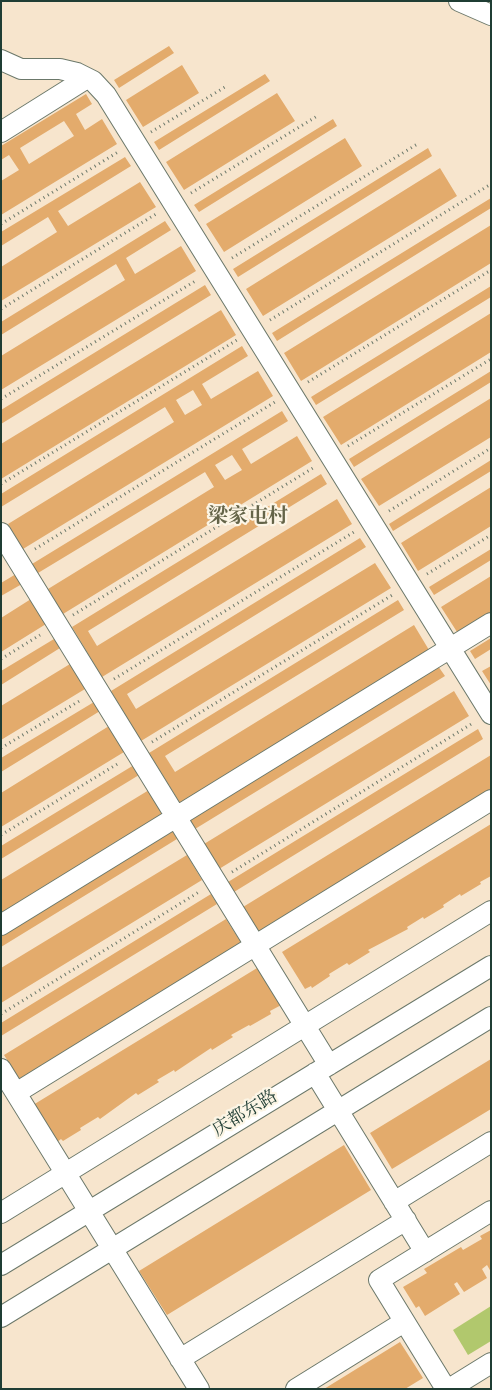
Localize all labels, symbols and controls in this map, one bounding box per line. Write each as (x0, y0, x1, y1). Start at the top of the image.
district label: 梁家屯村 (208, 507, 288, 531)
street label: 庆都东路 (210, 1087, 282, 1143)

